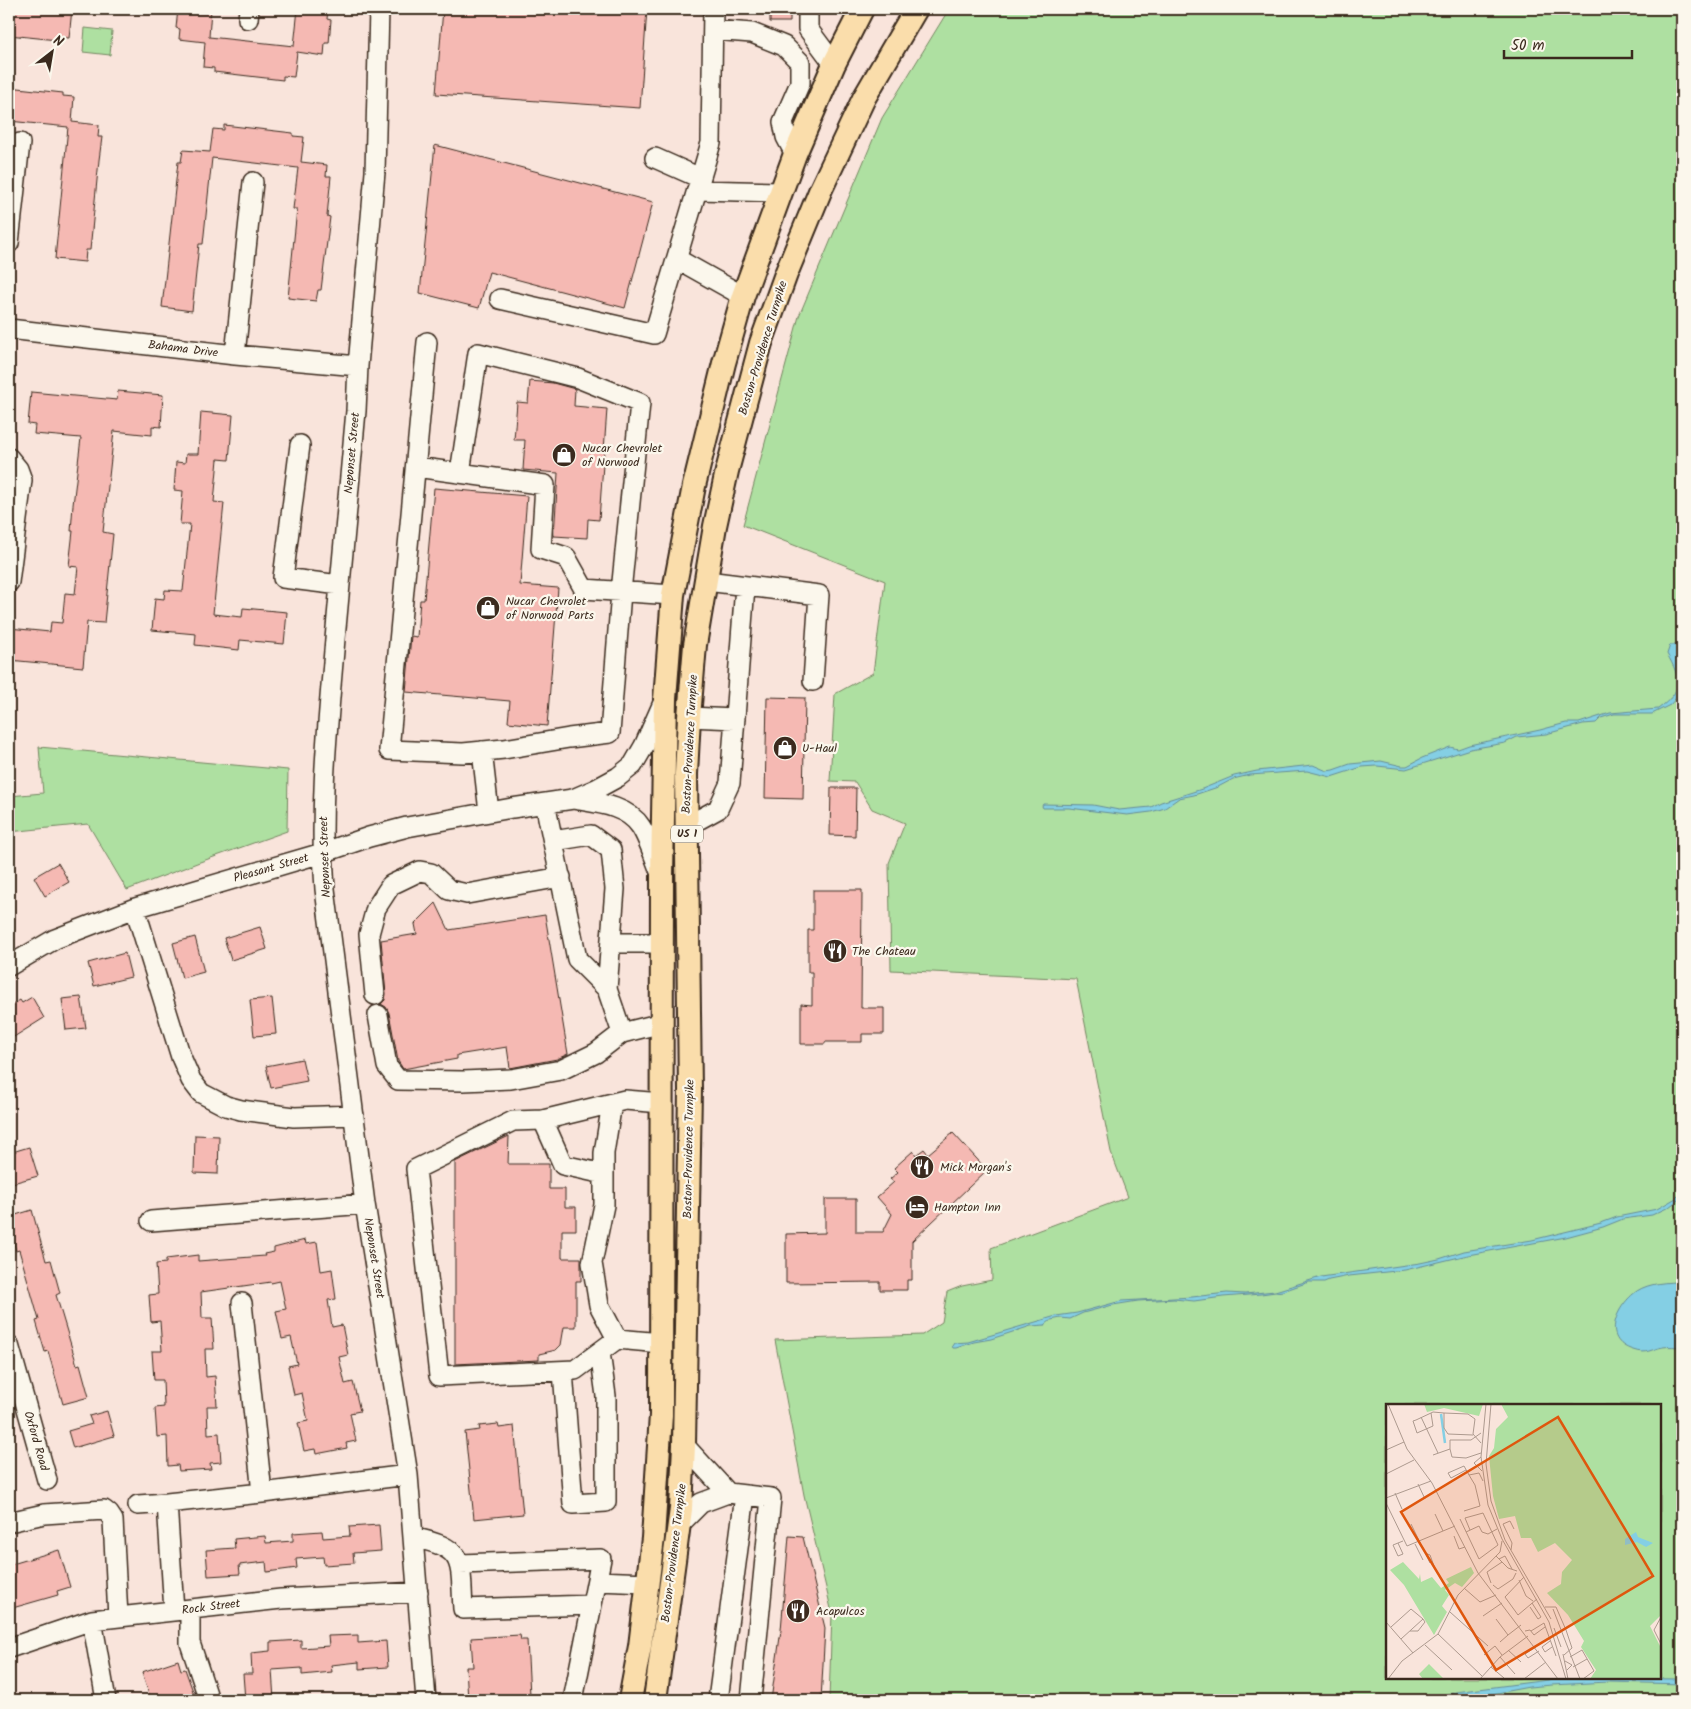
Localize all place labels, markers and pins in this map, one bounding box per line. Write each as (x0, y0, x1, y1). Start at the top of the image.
place label: Nucar Chevrolet of Norwood (582, 439, 662, 472)
shop icon: Nucar Chevrolet of Norwood (551, 442, 577, 468)
place label: Nucar Chevrolet of Norwood Parts (506, 592, 594, 625)
shop icon: Nucar Chevrolet of Norwood Parts (475, 595, 501, 621)
shop icon: U-Haul (772, 735, 798, 761)
place label: U-Haul (802, 739, 837, 758)
restaurant icon: The Chateau (822, 938, 848, 964)
place label: The Chateau (852, 942, 916, 961)
restaurant icon: Mick Morgan's (909, 1154, 935, 1180)
place label: Mick Morgan's (940, 1158, 1012, 1177)
hotel icon: Hampton Inn (904, 1194, 930, 1220)
place label: Hampton Inn (934, 1198, 1001, 1217)
restaurant icon: Acapulcos (785, 1598, 811, 1624)
place label: Acapulcos (816, 1602, 865, 1621)

